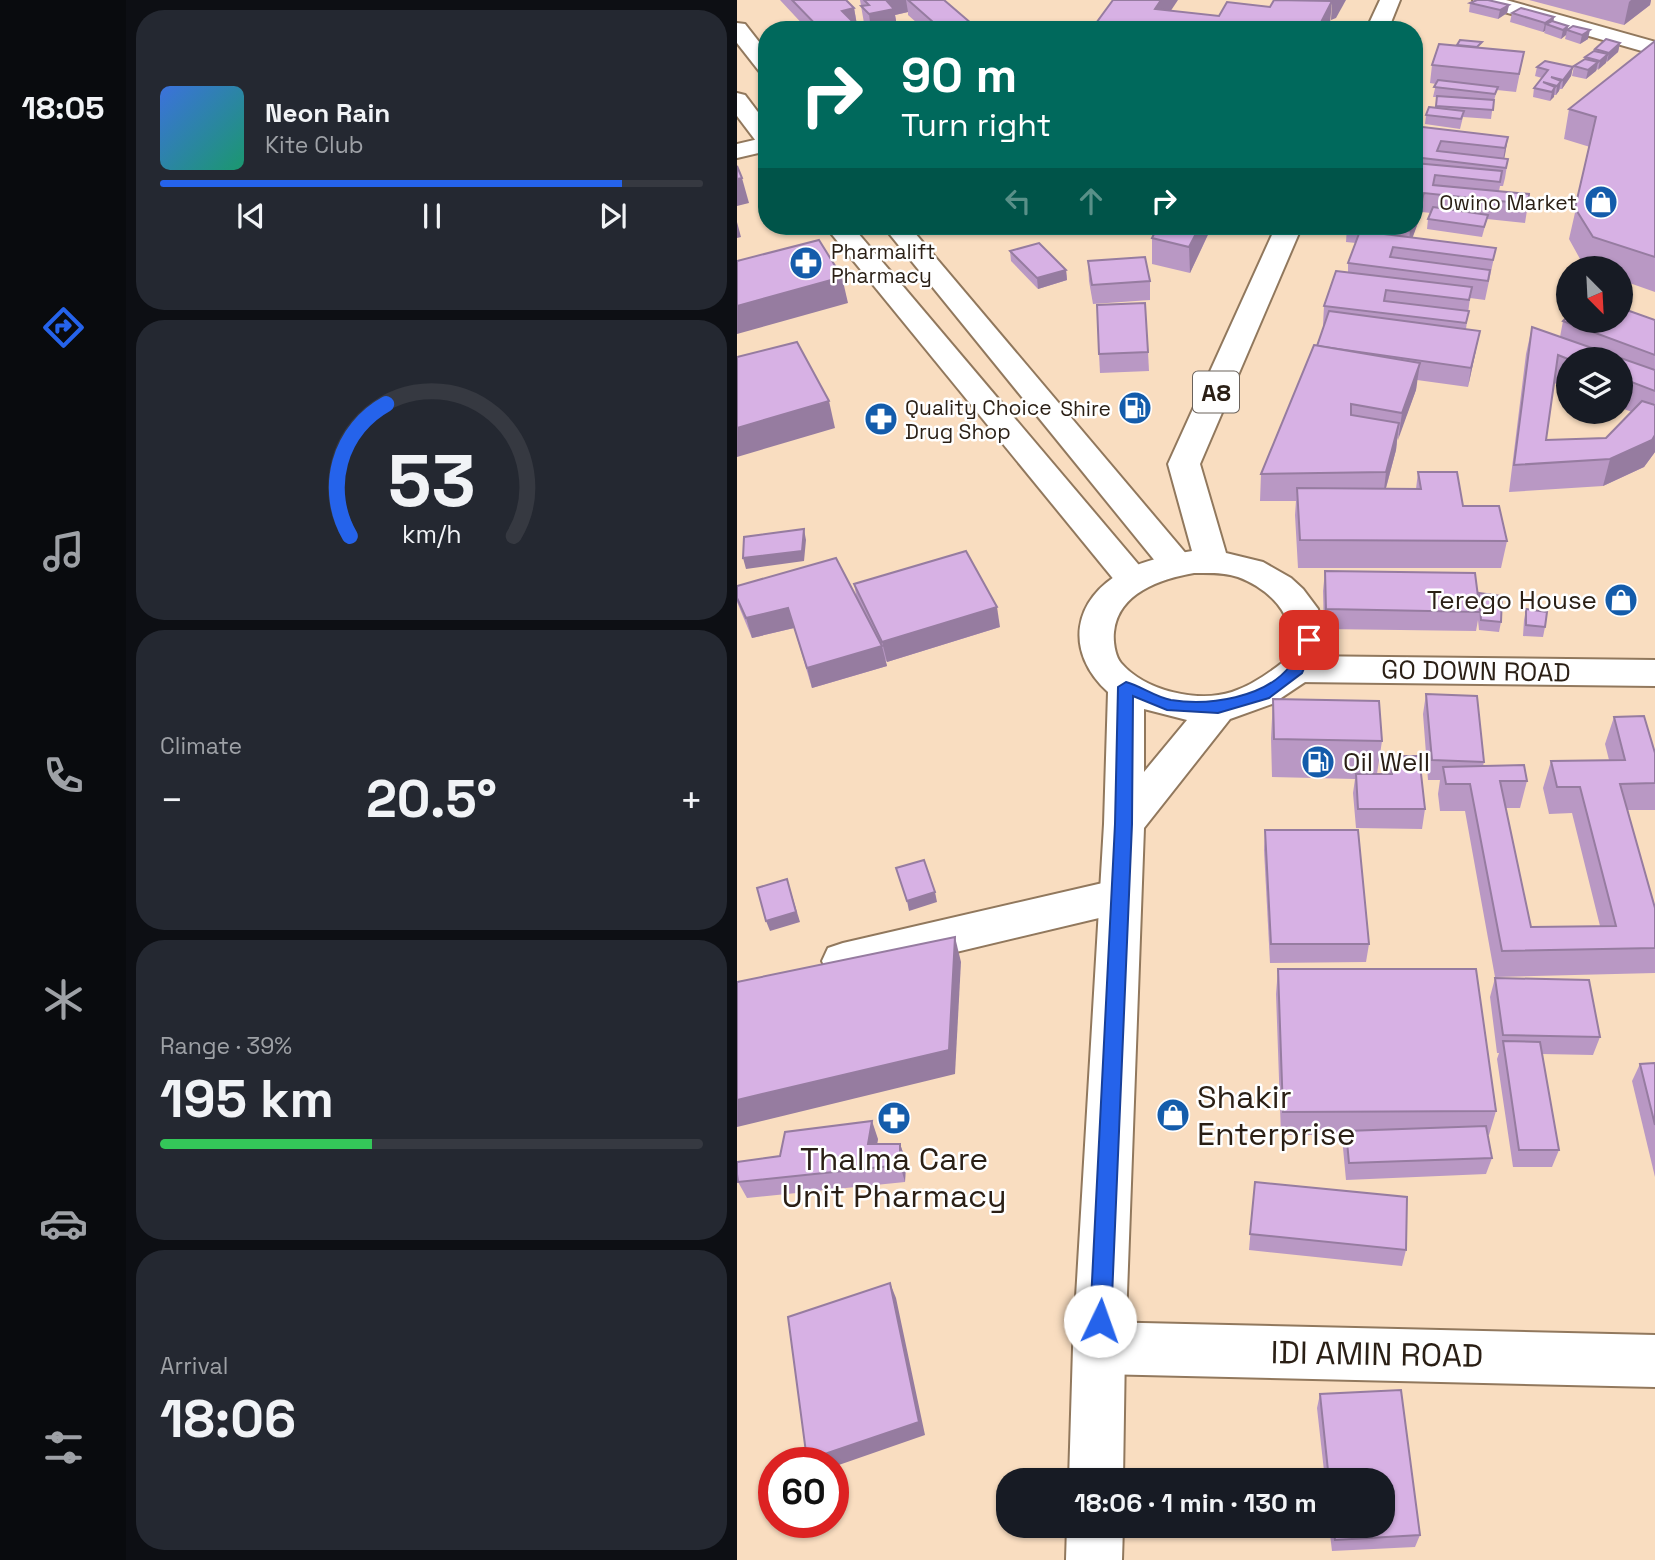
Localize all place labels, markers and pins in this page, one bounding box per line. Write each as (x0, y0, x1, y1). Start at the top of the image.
shop icon: Owino Market (1582, 183, 1620, 221)
place label: Owino Market (1439, 189, 1577, 216)
place label: Pharmalift Pharmacy (831, 238, 936, 289)
pharmacy icon: Pharmalift Pharmacy (787, 244, 825, 282)
fuel station icon: Shire (1116, 389, 1154, 427)
place label: Quality Choice Drug Shop (905, 394, 1052, 445)
place label: Shire (1060, 395, 1111, 422)
pharmacy icon: Quality Choice Drug Shop (862, 400, 900, 438)
shop icon: Terego House (1602, 581, 1640, 619)
place label: Terego House (1427, 583, 1597, 617)
pin (1279, 610, 1339, 670)
fuel station icon: Oil Well (1299, 743, 1337, 781)
place label: Oil Well (1343, 745, 1430, 779)
place label: Shakir Enterprise (1197, 1077, 1356, 1154)
shop icon: Shakir Enterprise (1154, 1096, 1192, 1134)
pharmacy icon: Thalma Care Unit Pharmacy (875, 1099, 913, 1137)
place label: Thalma Care Unit Pharmacy (781, 1139, 1007, 1216)

